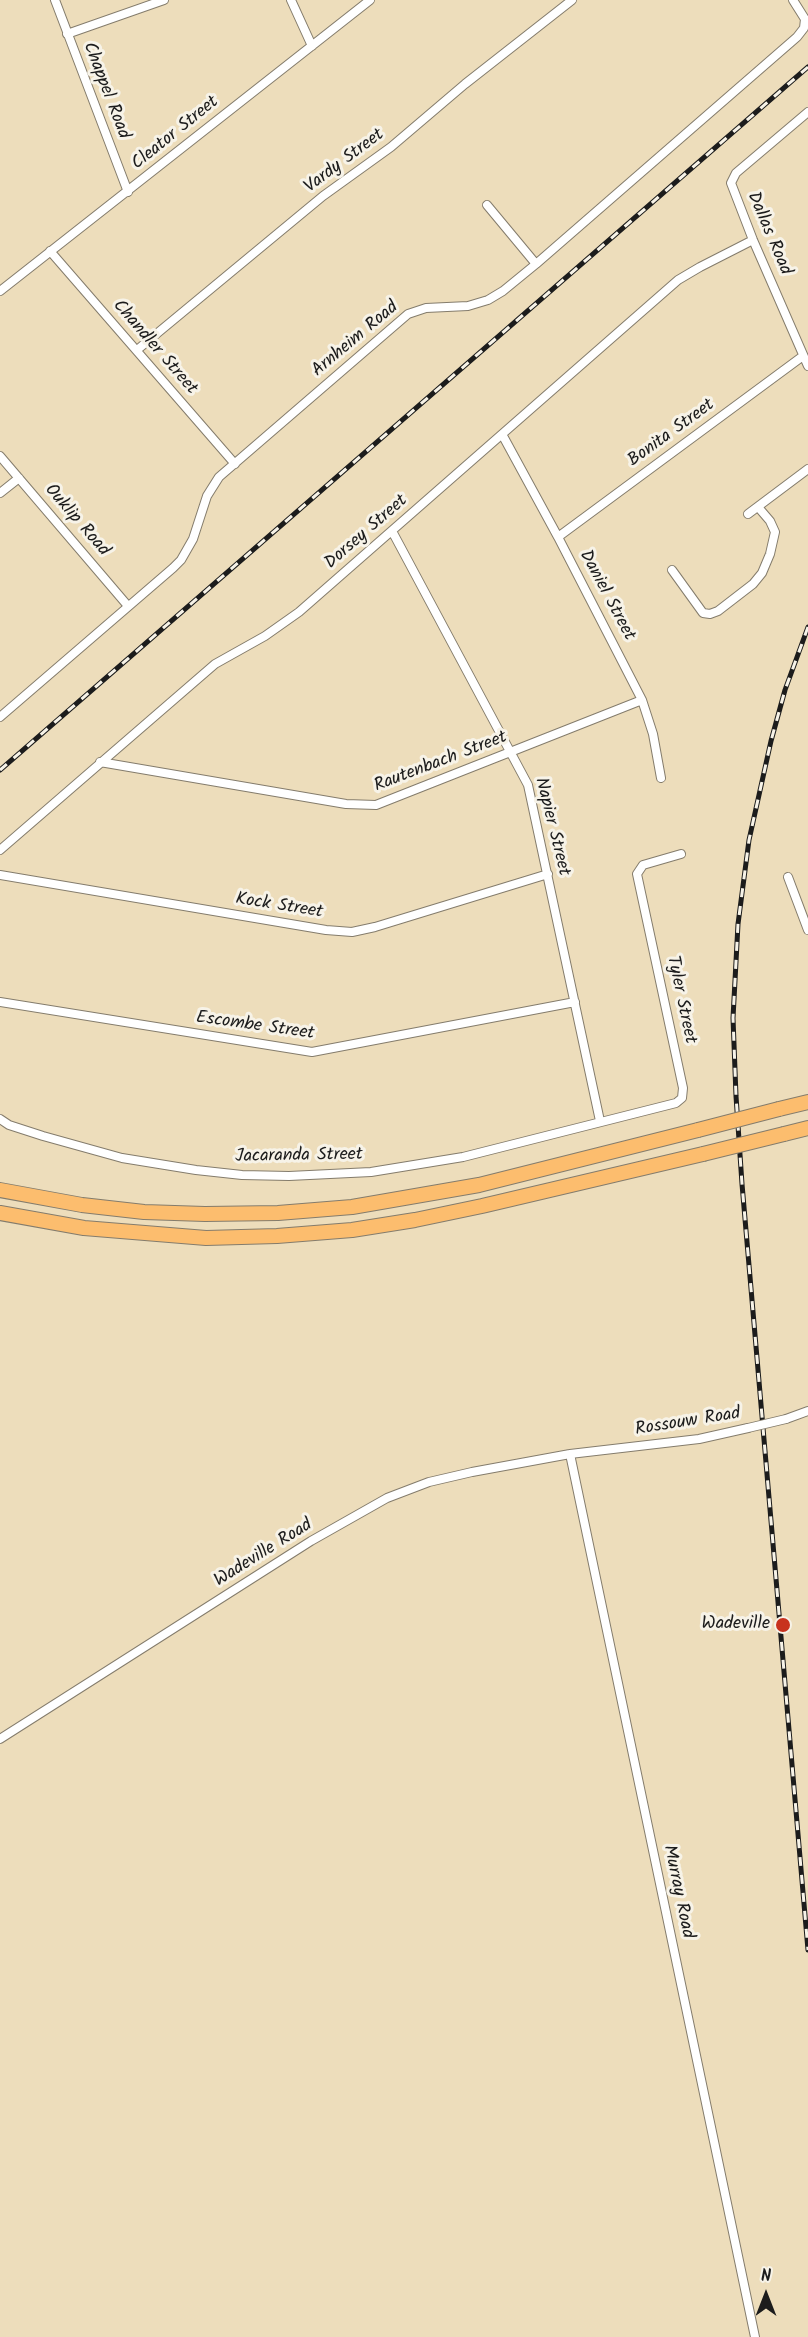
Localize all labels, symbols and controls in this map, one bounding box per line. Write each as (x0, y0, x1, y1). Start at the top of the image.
street label: Chappel Road (77, 40, 133, 142)
street label: Cleator Street (128, 92, 224, 176)
street label: Vardy Street (301, 125, 389, 199)
street label: Dallas Road (741, 189, 795, 279)
street label: Chandler Street (107, 296, 201, 400)
street label: Arnheim Road (308, 298, 404, 382)
street label: Bonita Street (624, 395, 720, 473)
street label: Ouklip Road (39, 480, 113, 562)
street label: Dorsey Street (321, 491, 413, 575)
street label: Daniel Street (573, 547, 639, 645)
street label: Rautenbach Street (371, 728, 511, 798)
street label: Napier Street (528, 776, 574, 878)
street label: Kock Street (234, 889, 324, 925)
street label: Tyler Street (660, 954, 700, 1046)
street label: Escombe Street (195, 1008, 315, 1046)
street label: Jacaranda Street (235, 1145, 363, 1169)
street label: Rossouw Road (634, 1404, 742, 1442)
street label: Wadeville Road (211, 1515, 317, 1593)
place label: Wadeville (702, 1614, 770, 1636)
marker: Wadeville (774, 1616, 792, 1634)
street label: Murray Road (657, 1843, 697, 1941)
text: N (761, 2264, 771, 2289)
north arrow (736, 2265, 796, 2325)

